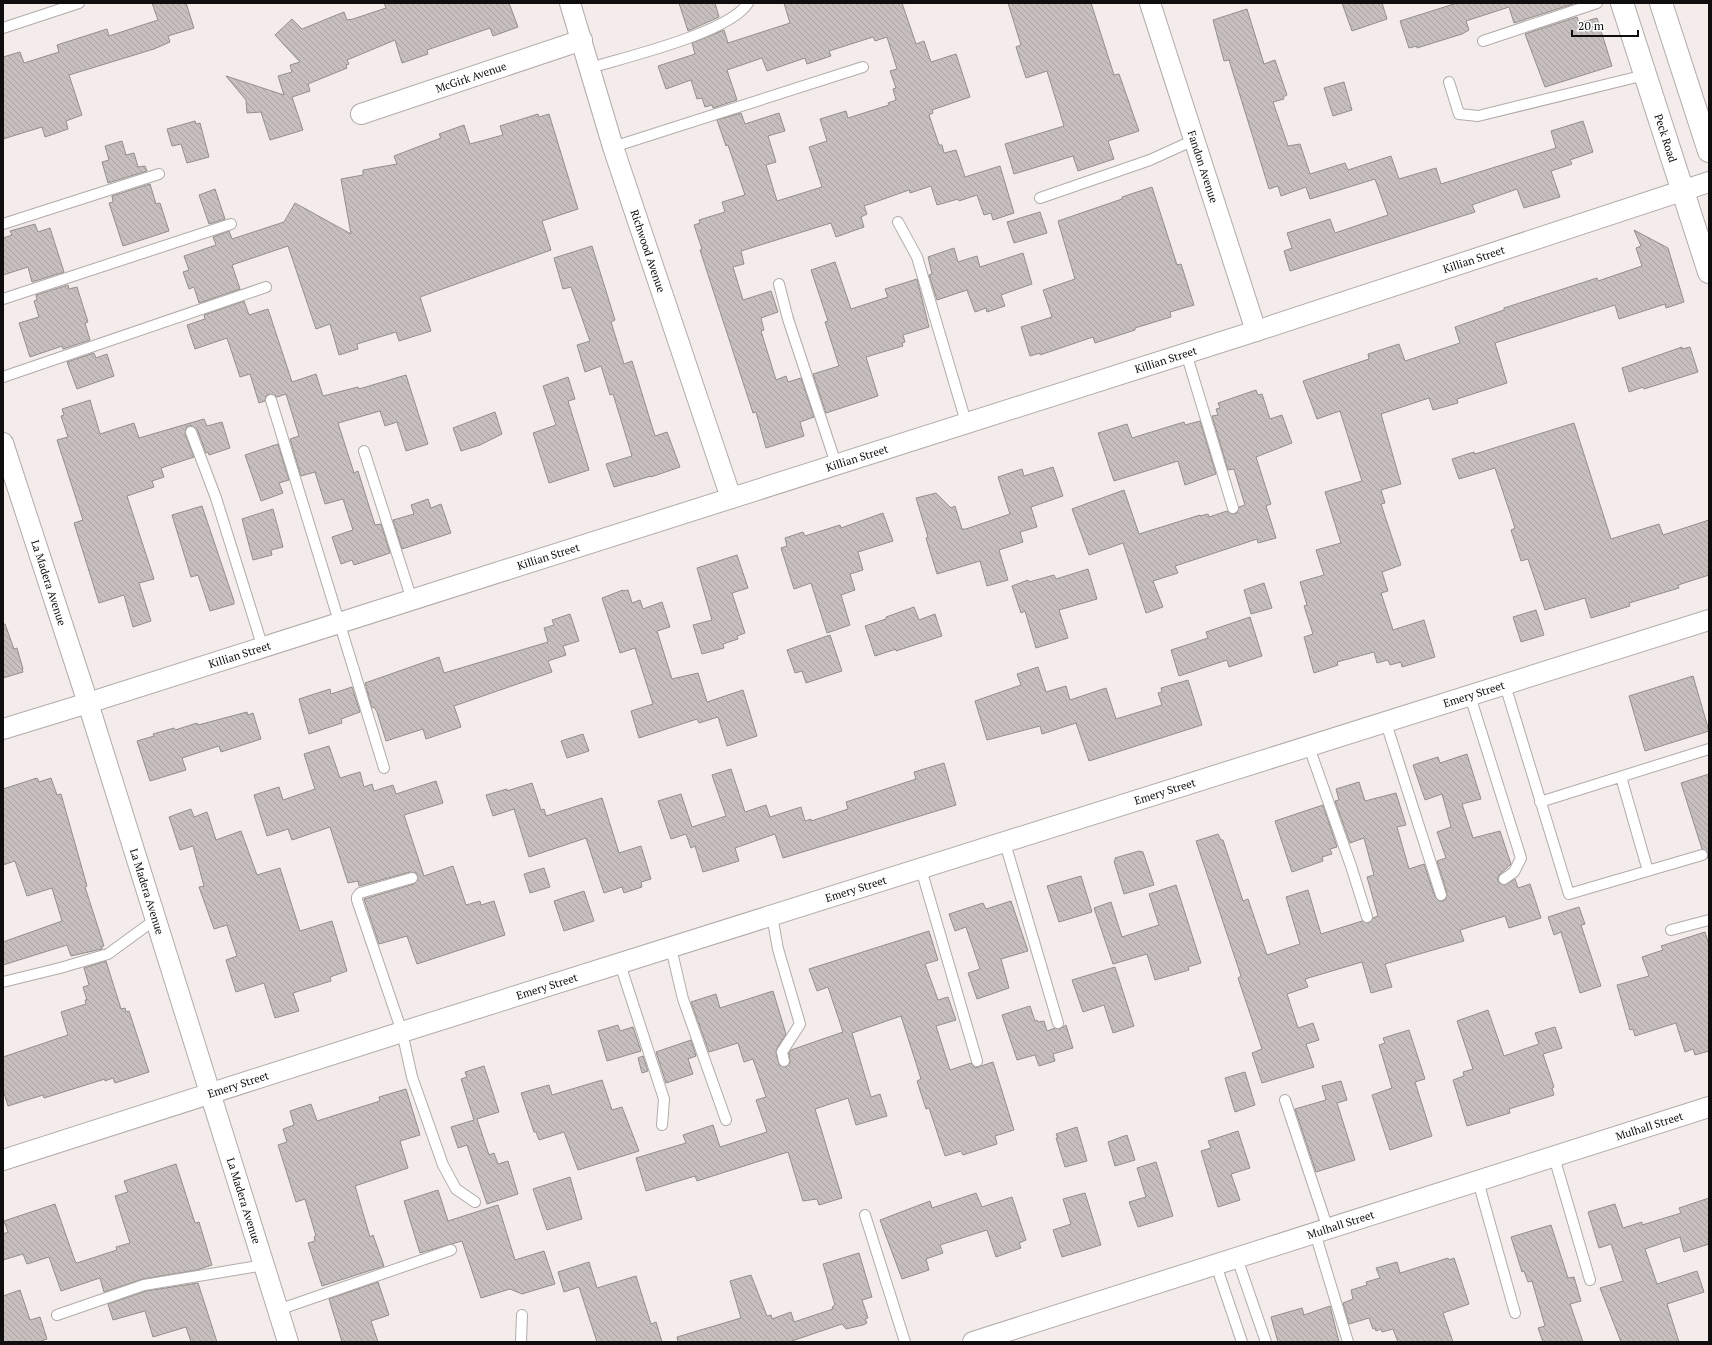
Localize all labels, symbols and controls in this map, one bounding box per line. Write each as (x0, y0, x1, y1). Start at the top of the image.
scale bar (1572, 12, 1638, 38)
text: 20 m (1578, 18, 1605, 33)
street label: McGirk Avenue (434, 59, 509, 96)
street label: Peck Road (1651, 112, 1680, 164)
street label: Fandon Avenue (1185, 129, 1221, 205)
street label: Richwood Avenue (628, 208, 669, 295)
street label: Killian Street (1441, 243, 1507, 276)
street label: Killian Street (1133, 343, 1199, 376)
street label: Killian Street (824, 442, 890, 475)
street label: La Madera Avenue (28, 538, 69, 628)
street label: Killian Street (515, 540, 581, 573)
street label: Killian Street (207, 638, 272, 671)
street label: Emery Street (1442, 678, 1506, 710)
street label: Emery Street (1133, 775, 1197, 808)
street label: La Madera Avenue (127, 847, 167, 937)
street label: Emery Street (824, 873, 888, 905)
street label: Emery Street (515, 970, 579, 1003)
street label: Emery Street (206, 1068, 271, 1101)
street label: Mulhall Street (1614, 1109, 1685, 1143)
street label: La Madera Avenue (224, 1156, 264, 1246)
street label: Mulhall Street (1305, 1207, 1376, 1242)

